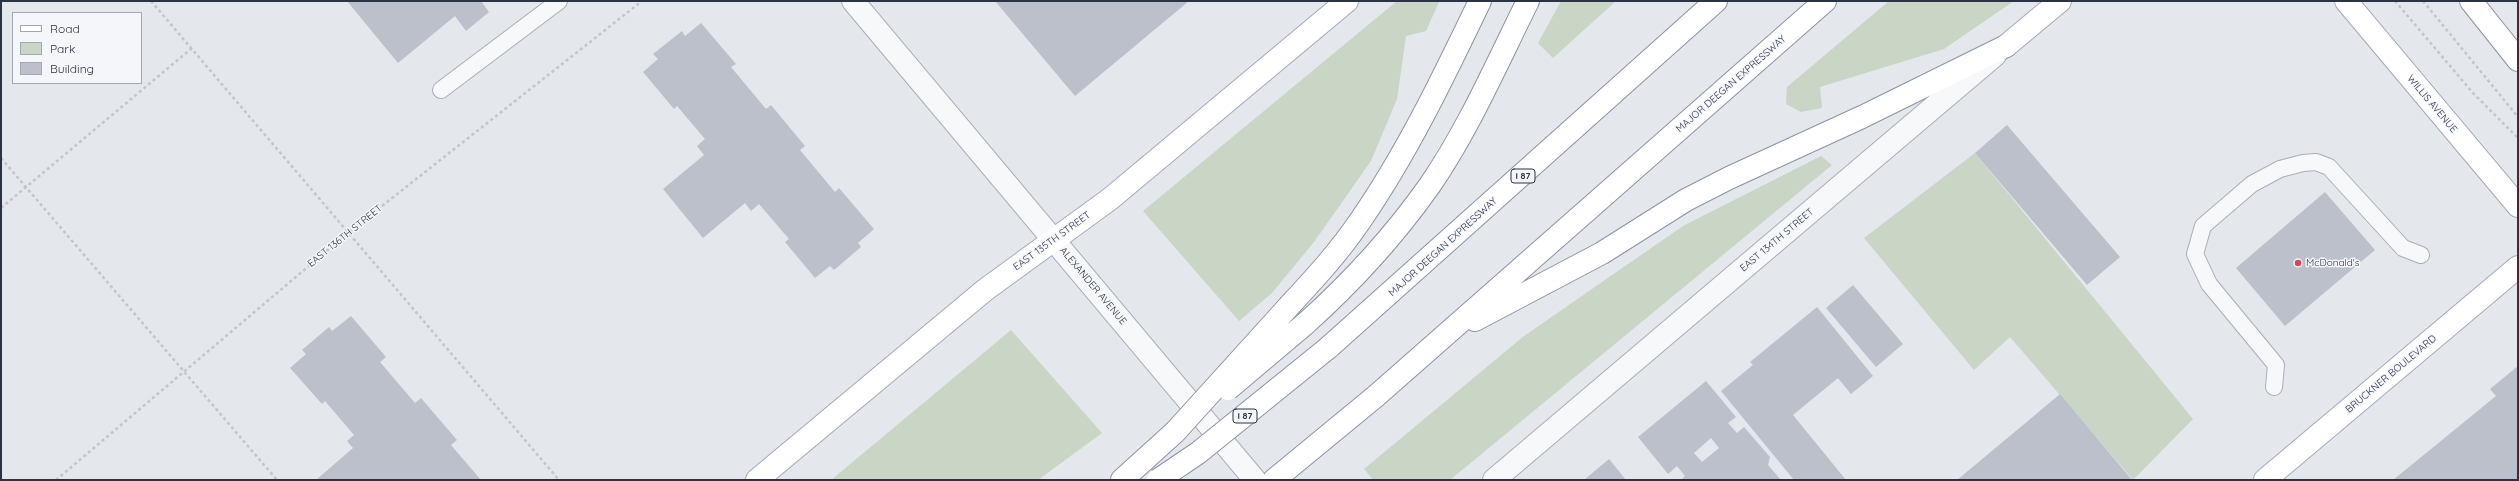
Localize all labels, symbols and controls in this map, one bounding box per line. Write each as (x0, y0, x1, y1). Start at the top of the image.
legend (12, 12, 142, 84)
text: Road (50, 21, 80, 36)
street label: MAJOR DEEGAN EXPRESSWAY (1674, 33, 1788, 135)
text: Park (50, 41, 75, 56)
text: Building (50, 61, 94, 76)
street label: WILLIS AVENUE (2404, 73, 2460, 135)
road number: I 87 (1511, 169, 1535, 183)
street label: MAJOR DEEGAN EXPRESSWAY (1386, 195, 1500, 299)
street label: EAST 136TH STREET (305, 202, 385, 270)
street label: EAST 134TH STREET (1738, 206, 1816, 274)
street label: EAST 135TH STREET (1011, 209, 1093, 273)
street label: ALEXANDER AVENUE (1057, 245, 1129, 327)
place label: McDonald's (2306, 257, 2359, 269)
marker: McDonald's (2293, 258, 2303, 268)
street label: BRUCKNER BOULEVARD (2343, 332, 2439, 416)
road number: I 87 (1233, 409, 1257, 423)

